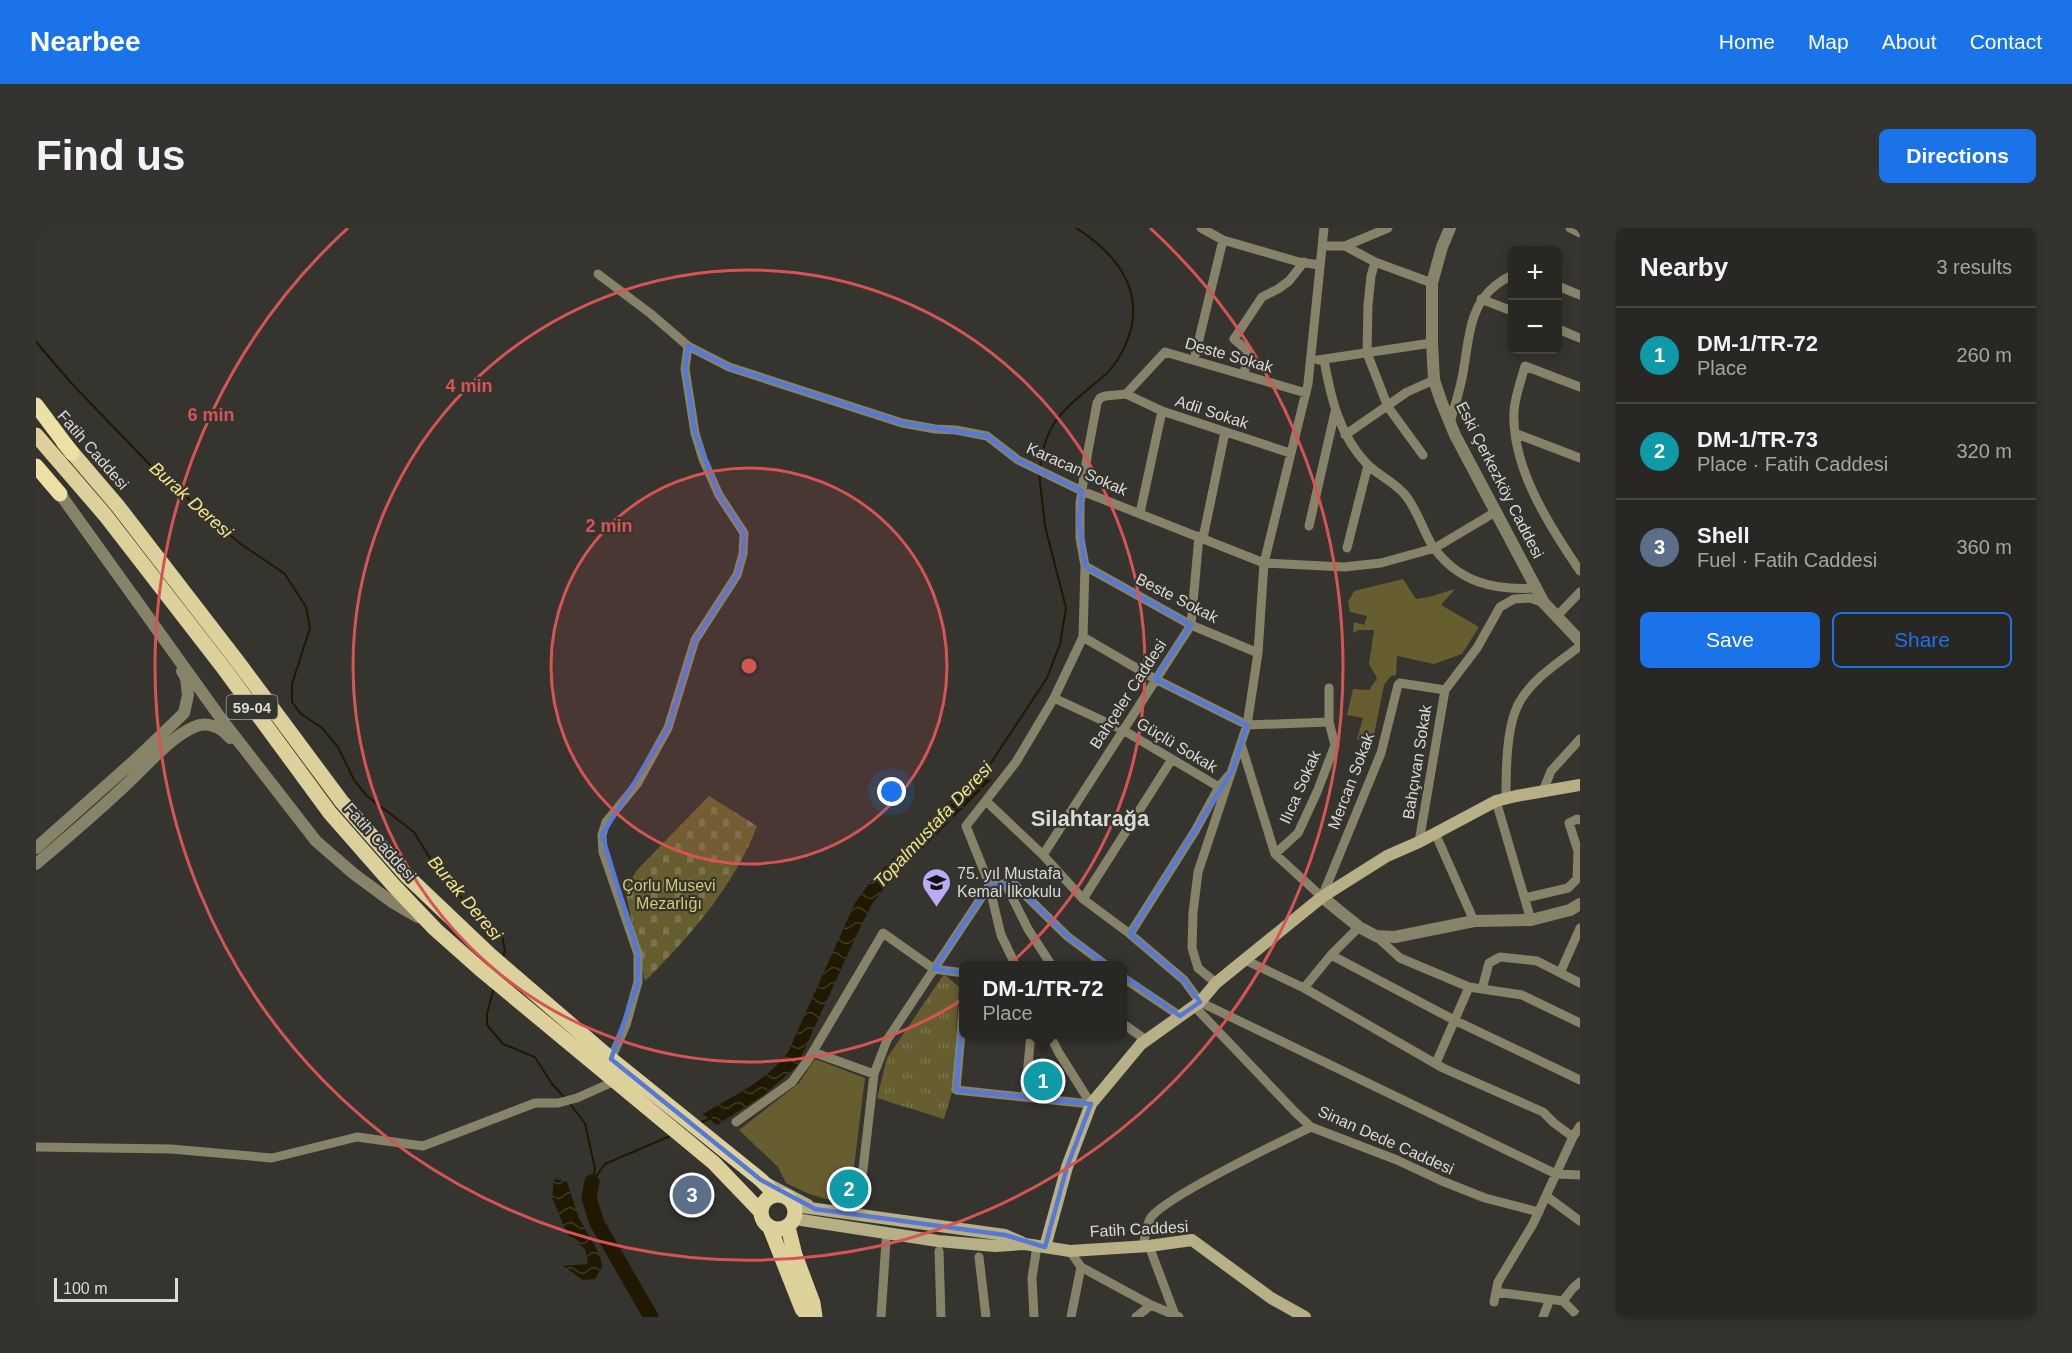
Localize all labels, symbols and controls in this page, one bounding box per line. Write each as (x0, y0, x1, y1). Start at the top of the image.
text: Nearbee (30, 26, 141, 57)
text: Home (1719, 30, 1775, 53)
text: Map (1808, 30, 1849, 53)
text: About (1882, 30, 1937, 53)
text: Contact (1970, 30, 2042, 53)
button: Directions (1879, 129, 2036, 183)
text: Find us (36, 132, 185, 179)
map controls (1508, 246, 1562, 354)
button: + (1508, 246, 1562, 300)
text: Nearby (1640, 252, 1728, 282)
text: 3 results (1936, 256, 2012, 278)
button: − (1508, 300, 1562, 354)
text: DM-1/TR-72 (1697, 331, 1818, 356)
street label: Deste Sokak (1183, 334, 1276, 376)
text: 1 (1654, 344, 1665, 366)
text: 260 m (1956, 344, 2012, 366)
text: Place (1697, 357, 1747, 379)
text: 4 min (445, 376, 493, 396)
street label: Adil Sokak (1173, 392, 1252, 432)
street label: Eski Çerkezköy Caddesi (1453, 399, 1547, 561)
text: 6 min (187, 405, 235, 425)
street label: Fatih Caddesi (54, 407, 132, 493)
text: DM-1/TR-73 (1697, 427, 1818, 452)
street label: Karacan Sokak (1024, 439, 1131, 499)
text: 2 (1654, 440, 1665, 462)
text: 320 m (1956, 440, 2012, 462)
text: Place · Fatih Caddesi (1697, 453, 1888, 475)
water label: Burak Deresi (146, 458, 237, 543)
text: 2 min (585, 516, 633, 536)
text: Shell (1697, 523, 1750, 548)
text: 3 (1654, 536, 1665, 558)
text: 360 m (1956, 536, 2012, 558)
text: Fuel · Fatih Caddesi (1697, 549, 1877, 571)
street label: Beste Sokak (1133, 570, 1222, 626)
button: Save (1640, 612, 1820, 668)
button: Share (1832, 612, 2012, 668)
street label: Bahçeler Caddesi (1086, 636, 1170, 752)
centre of rings (739, 656, 759, 676)
road number: 59-04 (226, 695, 278, 719)
street label: Bahçıvan Sokak (1400, 703, 1435, 820)
street label: Güçlü Sokak (1134, 714, 1221, 776)
street label: Mercan Sokak (1325, 729, 1378, 832)
street label: Ilıca Sokak (1276, 747, 1324, 826)
water label: Topalmustafa Deresi (870, 757, 997, 892)
your location (877, 777, 906, 806)
street label: Fatih Caddesi (341, 800, 419, 884)
district label: Silahtarağa (1031, 806, 1150, 831)
water label: Burak Deresi (424, 852, 507, 945)
place label: 75. yıl Mustafa Kemal İlkokulu (957, 865, 1061, 900)
school or university icon: 75. yıl Mustafa Kemal İlkokulu (920, 866, 952, 908)
park label: Çorlu Musevi Mezarlığı (622, 877, 716, 912)
popup (959, 961, 1127, 1039)
text: DM-1/TR-72 (982, 976, 1104, 1001)
text: Place (982, 1002, 1033, 1024)
pin: 1 (1024, 1058, 1062, 1104)
street label: Sinan Dede Caddesi (1316, 1102, 1456, 1178)
pin: 2 (830, 1166, 868, 1212)
pin: 3 (672, 1172, 712, 1218)
street label: Fatih Caddesi (1089, 1218, 1189, 1240)
scale bar (54, 1275, 178, 1302)
text: 100 m (63, 1280, 107, 1297)

